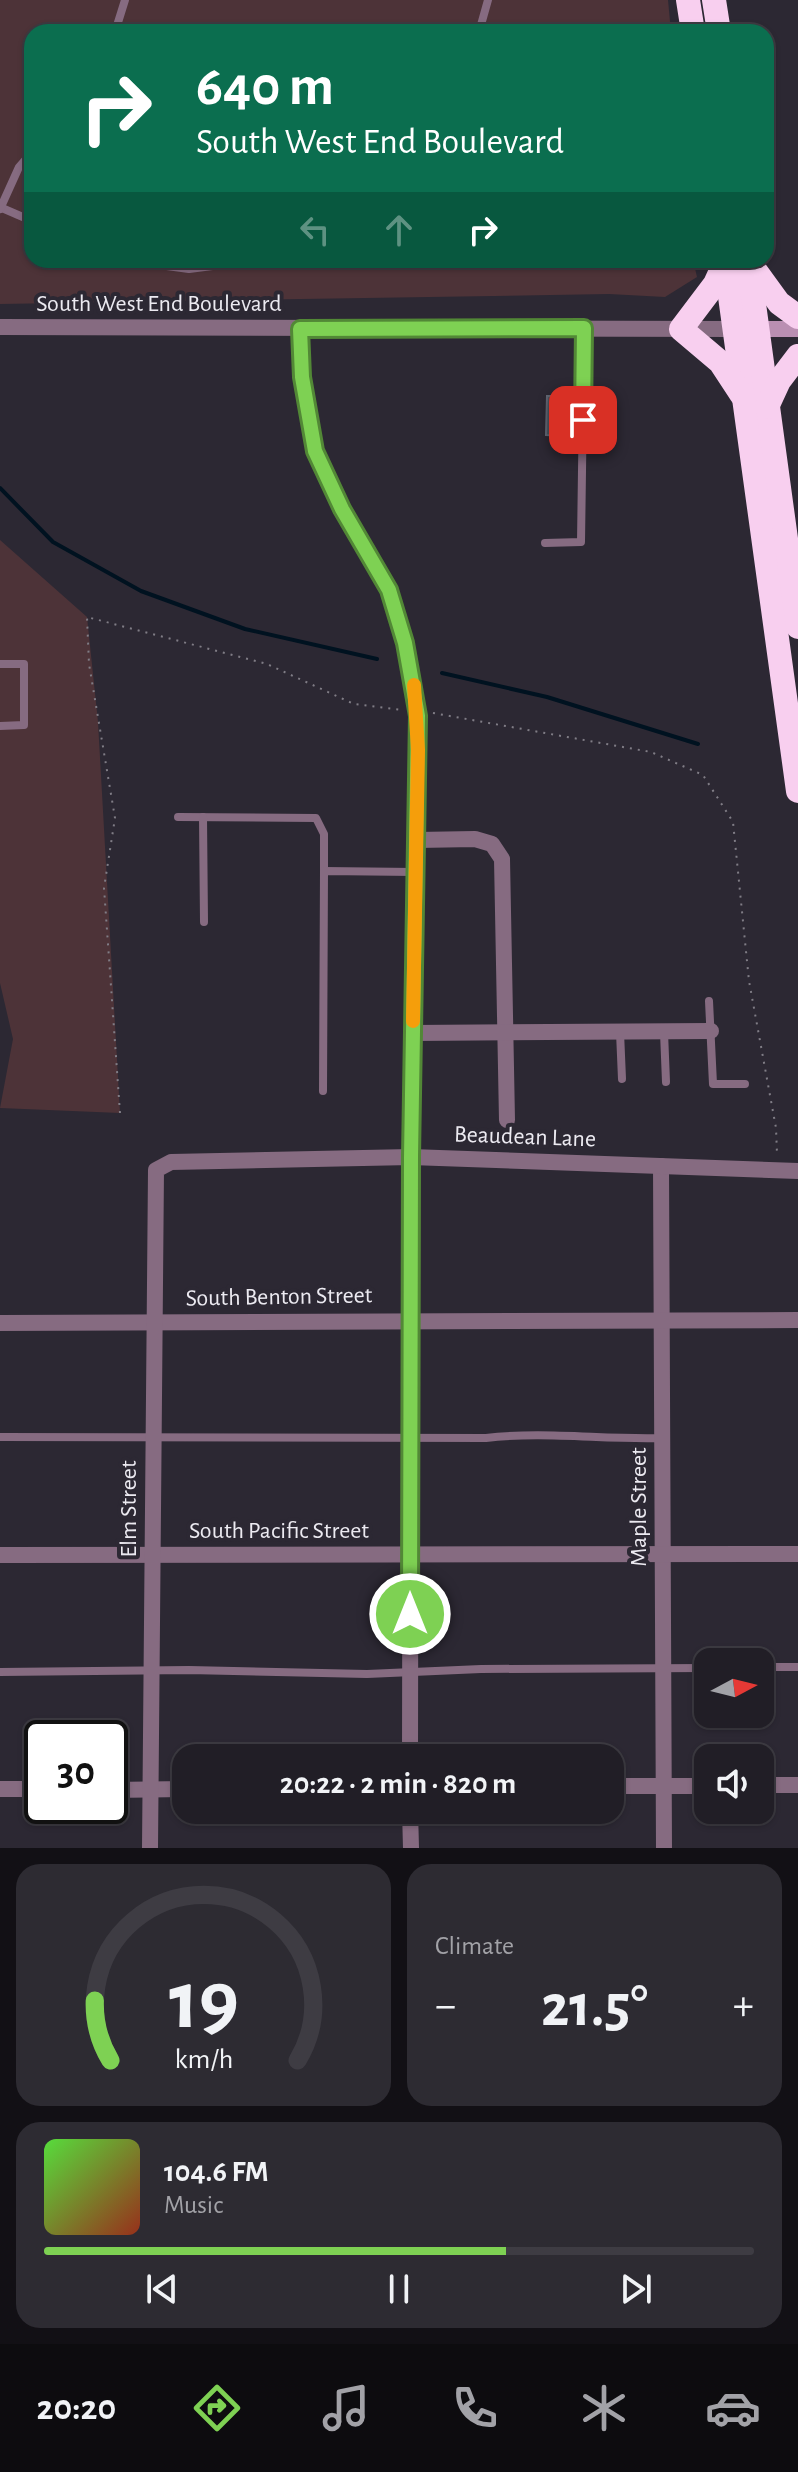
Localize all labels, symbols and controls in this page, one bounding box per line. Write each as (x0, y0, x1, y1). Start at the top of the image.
icon: right (64, 56, 168, 160)
text: 640 m (196, 59, 334, 115)
text: South West End Boulevard (196, 124, 564, 160)
icon: left (293, 208, 337, 252)
icon: ahead (377, 208, 421, 252)
icon: right (461, 208, 505, 252)
street label: South West End Boulevard (36, 292, 282, 316)
pin (549, 386, 617, 454)
icon: arrive (561, 398, 605, 442)
street label: Beaudean Lane (454, 1123, 596, 1151)
street label: South Benton Street (185, 1283, 373, 1311)
street label: Maple Street (627, 1447, 651, 1567)
street label: Elm Street (117, 1460, 141, 1558)
street label: South Pacific Street (189, 1519, 369, 1543)
position arrow (368, 1572, 452, 1656)
north arrow (694, 1648, 774, 1728)
map controls (694, 1648, 774, 1824)
speed limit sign: 30 (24, 1720, 128, 1824)
button: sound (694, 1744, 774, 1824)
text: 20:22 · 2 min · 820 m (280, 1769, 516, 1799)
text: Climate (435, 1933, 514, 1959)
text: 19 (168, 1960, 239, 2044)
text: 21.5° (541, 1977, 648, 2037)
text: − (435, 1984, 456, 2028)
text: + (733, 1984, 754, 2028)
text: km/h (174, 2045, 233, 2074)
text: 104.6 FM (164, 2157, 269, 2187)
text: Music (164, 2192, 223, 2218)
icon: previous (140, 2267, 184, 2311)
icon: pause (377, 2267, 421, 2311)
icon: next (614, 2267, 658, 2311)
icon: directions (189, 2380, 245, 2436)
icon: music (318, 2380, 374, 2436)
icon: phone (447, 2380, 503, 2436)
icon: climate (576, 2380, 632, 2436)
icon: car (705, 2380, 761, 2436)
text: 20:20 (37, 2390, 116, 2426)

